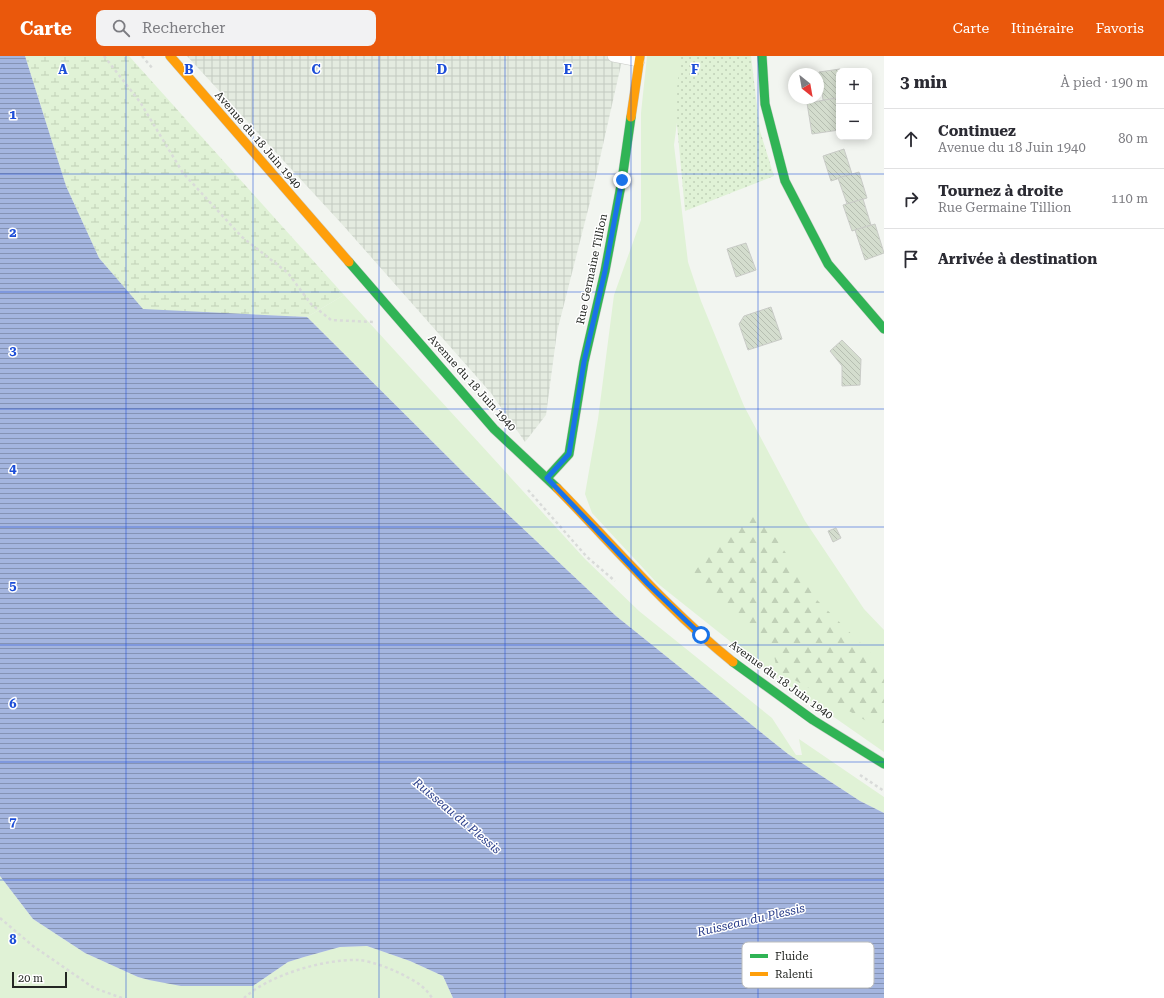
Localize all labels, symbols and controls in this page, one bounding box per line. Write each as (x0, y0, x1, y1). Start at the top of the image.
search box (96, 10, 376, 46)
text: Carte (20, 17, 72, 40)
icon: search (110, 17, 132, 39)
text: Rechercher (142, 19, 225, 37)
text: Carte (953, 20, 989, 36)
text: Itinéraire (1011, 20, 1074, 36)
text: Favoris (1096, 20, 1144, 36)
text: A (58, 62, 68, 77)
text: B (184, 62, 194, 77)
text: C (311, 62, 321, 77)
text: D (437, 62, 447, 77)
text: E (564, 62, 572, 77)
text: F (691, 62, 699, 77)
north arrow (788, 68, 824, 104)
map controls (836, 68, 872, 140)
button: + (836, 68, 872, 104)
text: 3 min (900, 72, 947, 92)
text: À pied · 190 m (1061, 75, 1148, 90)
street label: Avenue du 18 Juin 1940 (212, 89, 304, 191)
button: − (836, 104, 872, 140)
text: 1 (9, 107, 17, 122)
text: Continuez (938, 122, 1016, 140)
icon: ahead (900, 128, 922, 150)
text: 80 m (1118, 131, 1148, 146)
text: Avenue du 18 Juin 1940 (938, 140, 1086, 155)
route end (613, 171, 631, 189)
text: Tournez à droite (938, 182, 1063, 200)
icon: right (900, 188, 922, 210)
text: 110 m (1111, 191, 1148, 206)
text: Rue Germaine Tillion (938, 200, 1071, 215)
street label: Rue Germaine Tillion (574, 212, 610, 326)
text: 2 (9, 225, 17, 240)
icon: arrive (900, 248, 922, 270)
text: Arrivée à destination (938, 250, 1097, 268)
street label: Avenue du 18 Juin 1940 (425, 332, 519, 434)
text: 3 (9, 343, 17, 358)
text: 4 (9, 461, 17, 476)
text: 5 (9, 578, 17, 593)
route start (692, 626, 710, 644)
street label: Avenue du 18 Juin 1940 (727, 638, 835, 722)
text: 6 (9, 696, 17, 711)
water label: Ruisseau du Plessis (410, 775, 504, 857)
text: 7 (9, 814, 17, 829)
water label: Ruisseau du Plessis (695, 901, 807, 939)
text: 8 (9, 932, 17, 947)
legend (742, 942, 874, 988)
text: Fluide (775, 950, 808, 963)
text: Ralenti (775, 968, 813, 981)
scale bar (12, 970, 67, 989)
text: 20 m (18, 972, 43, 985)

